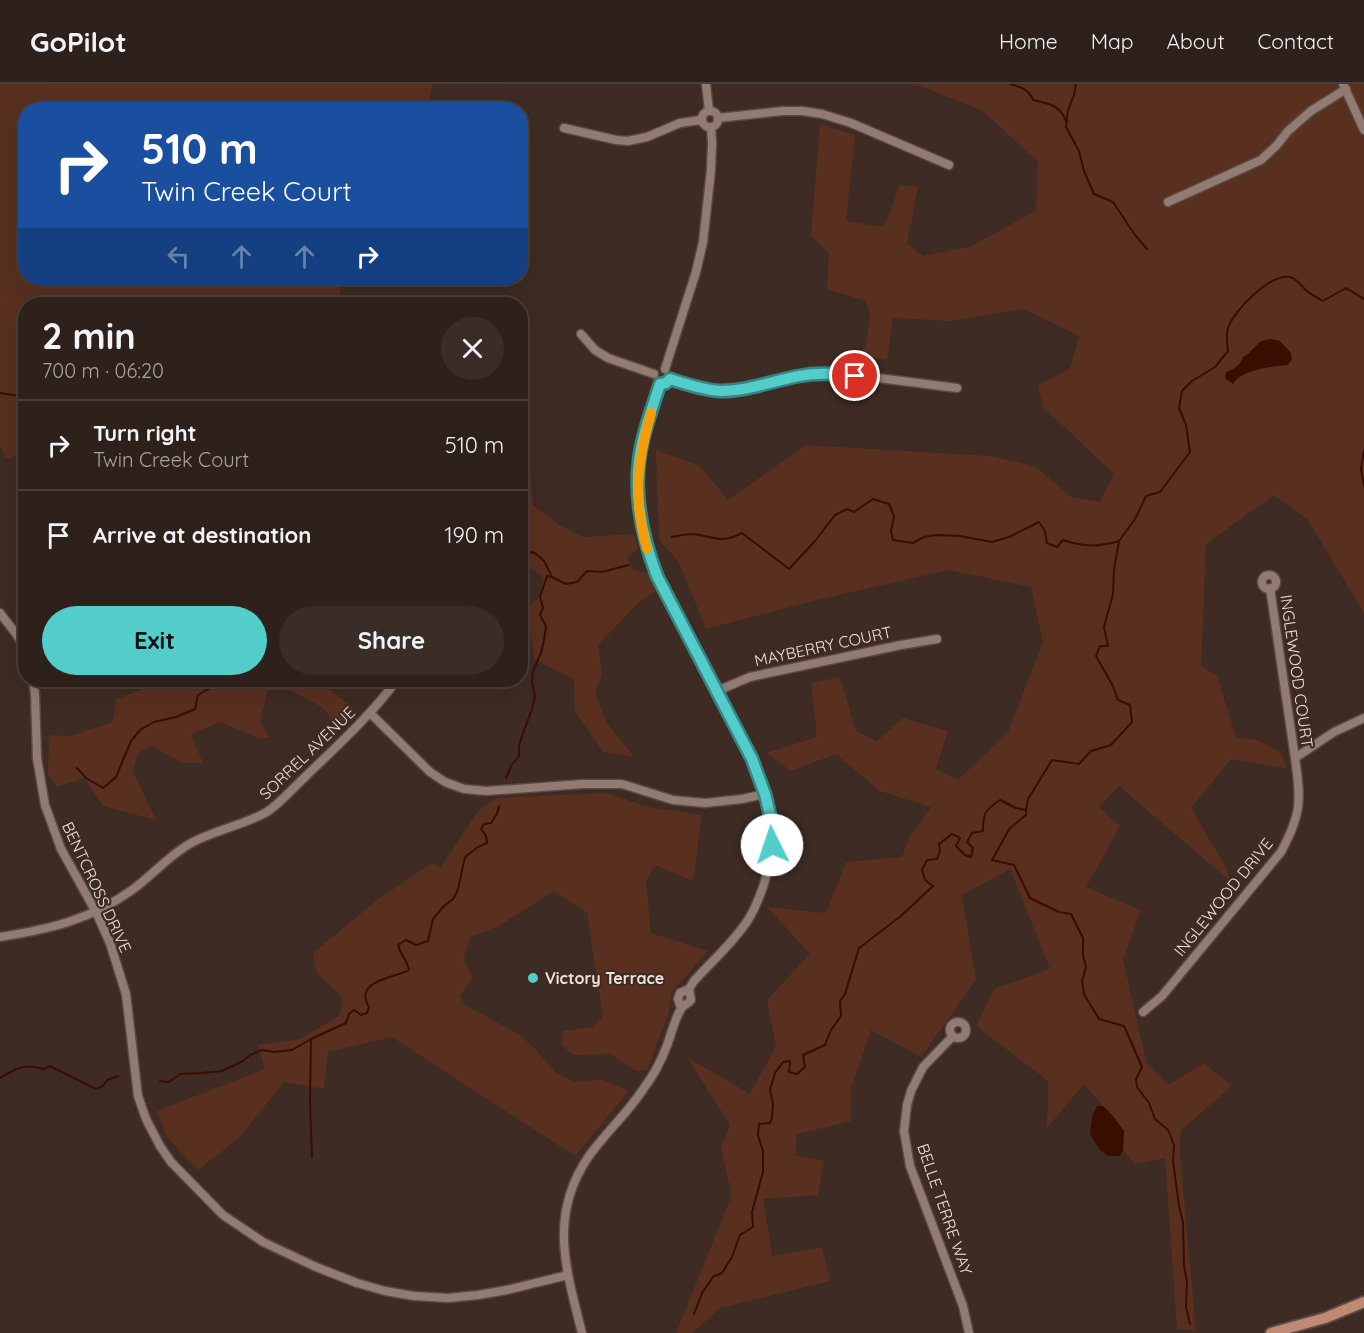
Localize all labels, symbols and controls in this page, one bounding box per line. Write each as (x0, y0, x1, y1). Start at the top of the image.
text: GoPilot (30, 24, 127, 59)
text: Home (999, 28, 1058, 54)
text: Map (1091, 28, 1134, 54)
text: About (1167, 28, 1225, 54)
text: Contact (1258, 28, 1334, 54)
text: 510 m (141, 122, 258, 175)
icon: right (42, 126, 120, 204)
text: Twin Creek Court (141, 174, 352, 208)
icon: left (162, 240, 195, 273)
icon: ahead (225, 240, 258, 273)
icon: ahead (288, 240, 321, 273)
icon: right (351, 240, 384, 273)
text: 2 min (42, 313, 136, 358)
button: close (441, 317, 504, 380)
pin (829, 350, 880, 401)
text: 700 m · 06:20 (42, 358, 164, 383)
icon: arrive (838, 359, 871, 392)
text: Turn right (93, 419, 197, 447)
icon: right (42, 429, 75, 462)
text: 510 m (445, 431, 504, 459)
text: Twin Creek Court (93, 447, 249, 472)
icon: arrive (42, 519, 75, 552)
text: Arrive at destination (93, 521, 311, 549)
text: 190 m (444, 521, 504, 549)
street label: INGLEWOOD COURT (1276, 593, 1318, 749)
button: Exit (42, 606, 267, 675)
button: Share (279, 606, 504, 675)
street label: MAYBERRY COURT (752, 622, 894, 670)
street label: SORREL AVENUE (255, 702, 359, 804)
position arrow (740, 813, 804, 877)
street label: BENTCROSS DRIVE (58, 818, 136, 956)
street label: INGLEWOOD DRIVE (1169, 834, 1277, 960)
place label: Victory Terrace (545, 968, 664, 988)
marker: Victory Terrace (526, 971, 540, 985)
street label: BELLE TERRE WAY (913, 1141, 977, 1277)

